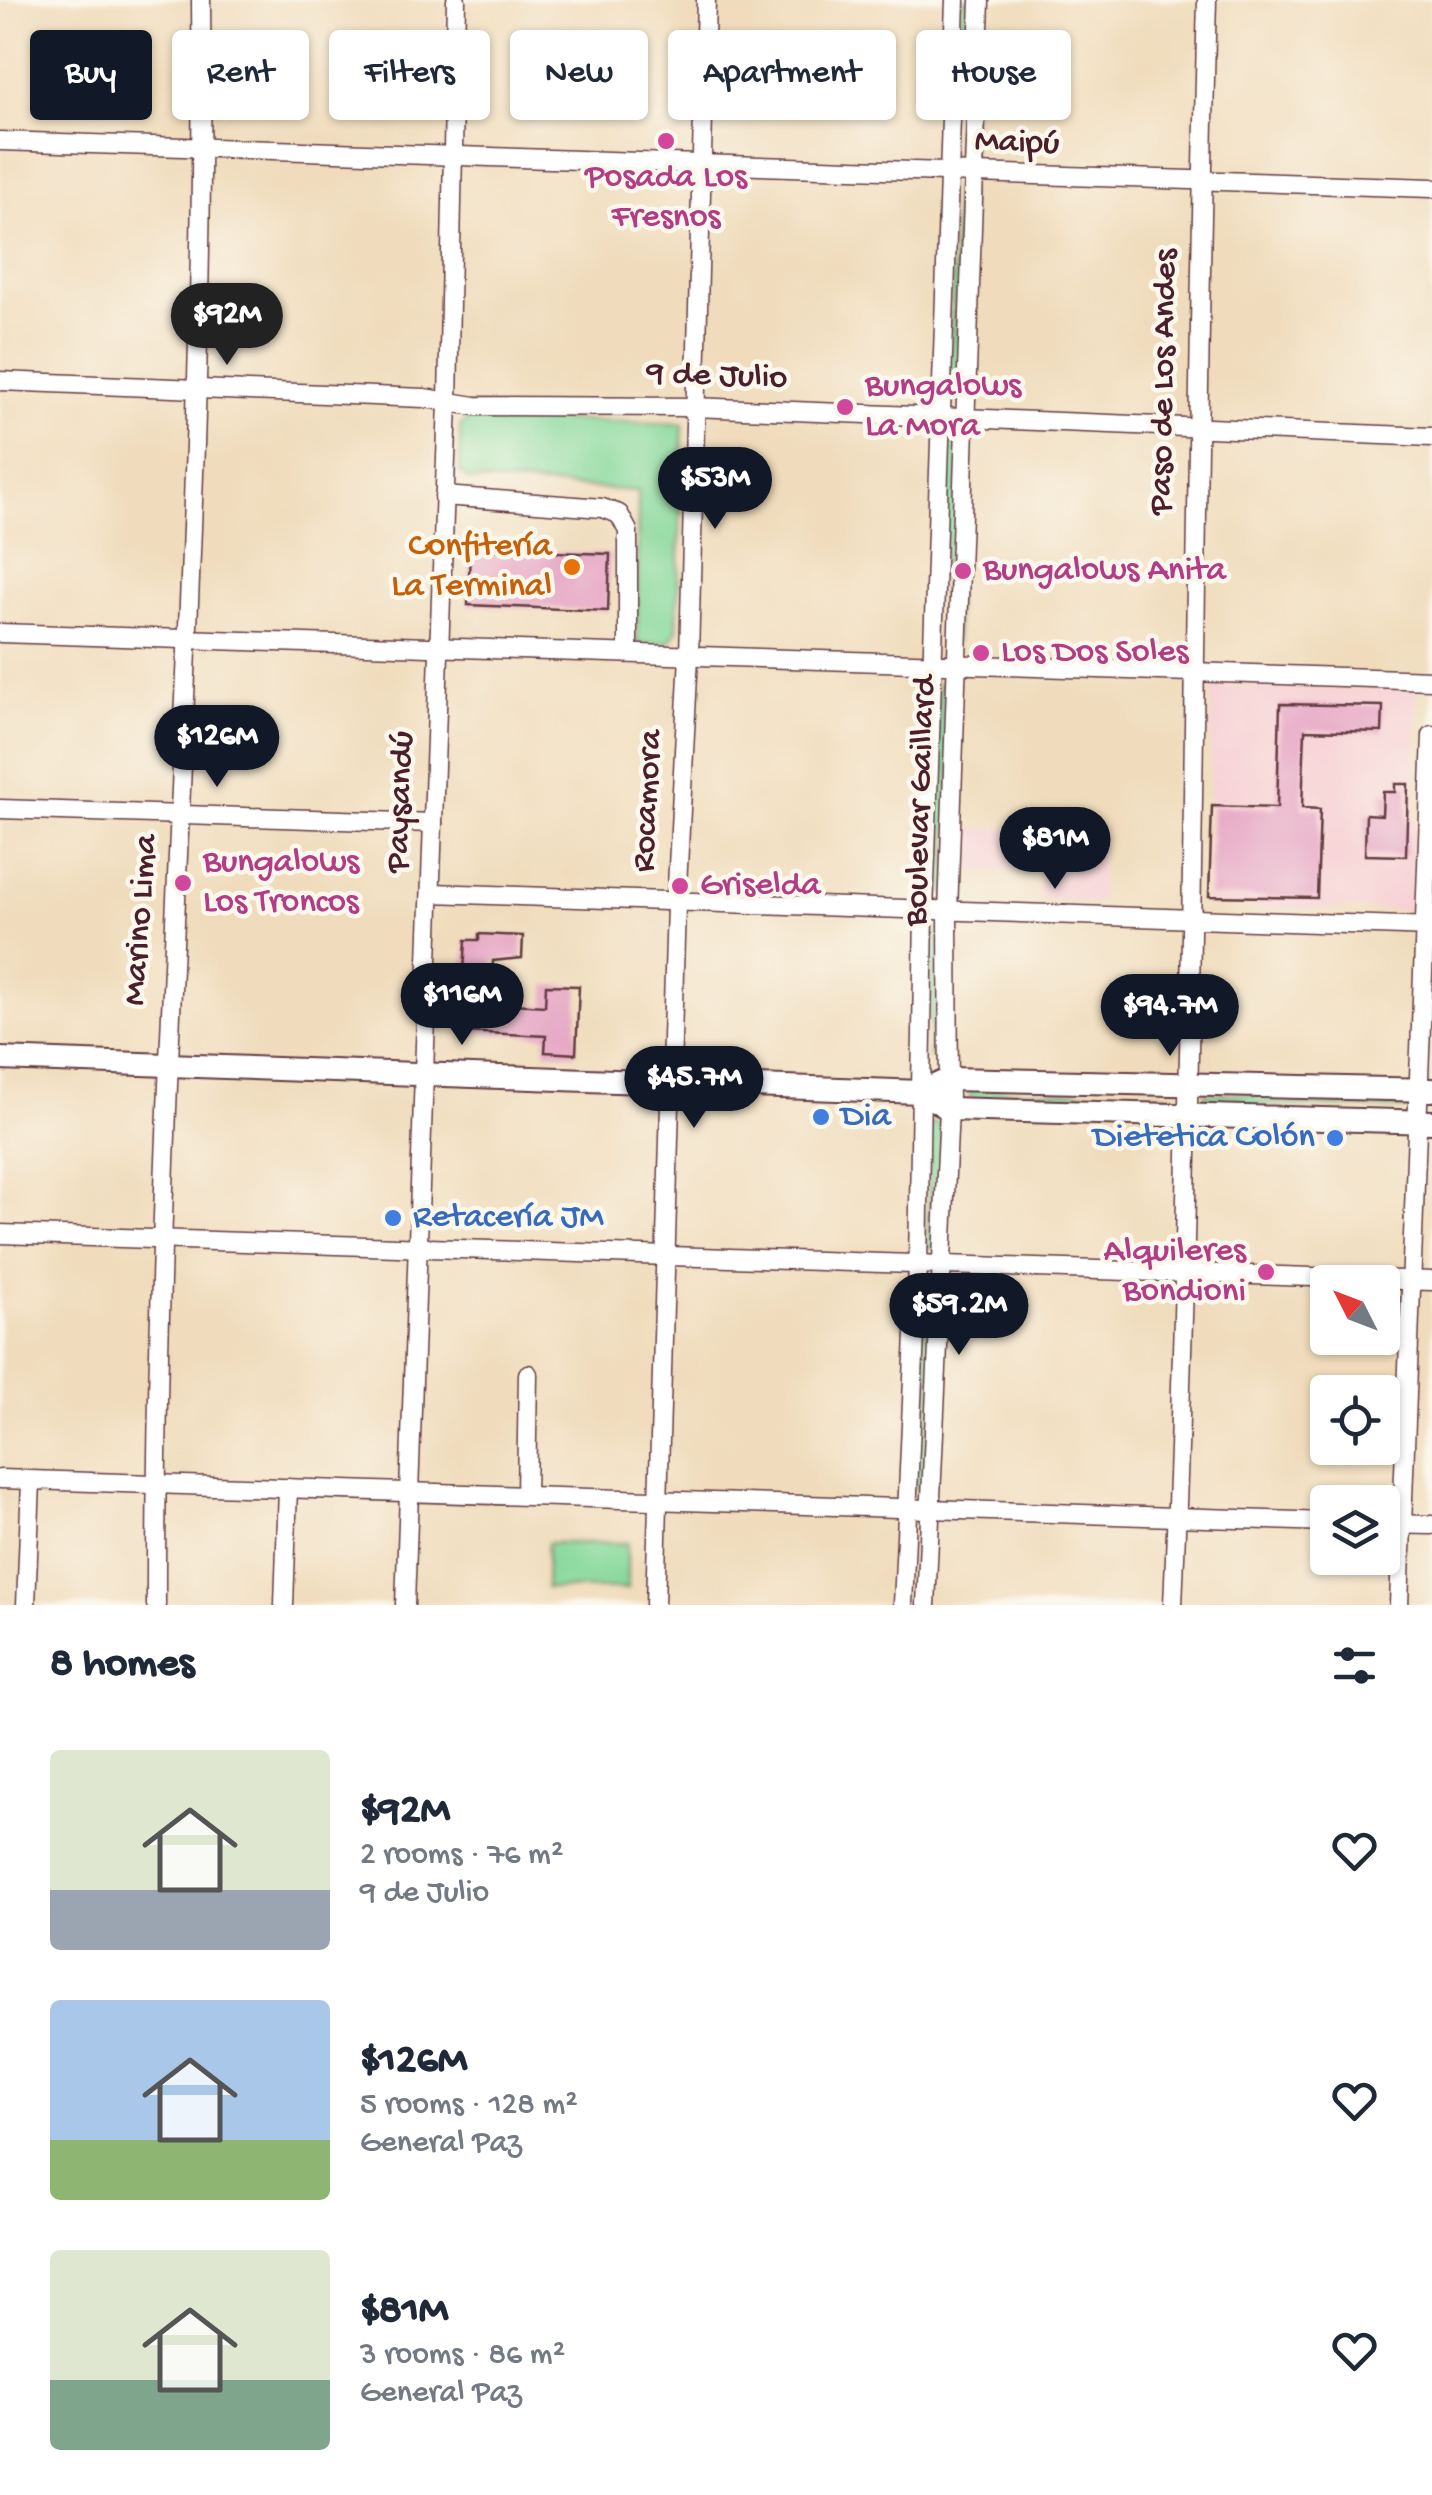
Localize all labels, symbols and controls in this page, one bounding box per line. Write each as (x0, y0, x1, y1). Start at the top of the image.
chip: Buy (30, 30, 152, 120)
chip: Rent (172, 30, 309, 120)
chip: Filters (329, 30, 490, 120)
chip: New (510, 30, 648, 120)
chip: Apartment (668, 30, 896, 120)
chip: House (916, 30, 1071, 120)
street label: Maipú (974, 122, 1060, 166)
marker: Posada Los Fresnos (655, 130, 677, 152)
place label: Posada Los Fresnos (584, 158, 748, 239)
street label: Paso de Los Andes (1142, 248, 1188, 516)
pin: $92M (168, 283, 286, 368)
text: $92M (193, 296, 261, 334)
street label: 9 de Julio (645, 354, 788, 400)
place label: Bungalows La Mora (864, 367, 1022, 448)
marker: Bungalows La Mora (834, 396, 856, 418)
pin: $53M (656, 447, 774, 532)
text: $53M (680, 460, 750, 498)
place label: Confitería La Terminal (391, 527, 554, 608)
place label: Bungalows Anita (982, 551, 1228, 592)
marker: Confitería La Terminal (561, 556, 583, 578)
marker: Bungalows Anita (952, 560, 974, 582)
place label: Los Dos Soles (1001, 633, 1189, 674)
marker: Los Dos Soles (970, 642, 992, 664)
street label: Boulevar Gaillard (897, 673, 947, 928)
pin: $126M (147, 705, 287, 790)
text: $126M (176, 718, 258, 756)
street label: Rocamora (625, 727, 673, 873)
street label: Paysandú (379, 730, 425, 875)
pin: $81M (996, 807, 1114, 892)
text: $81M (1021, 820, 1089, 858)
street label: Marino Lima (116, 831, 169, 1007)
place label: Bungalows Los Troncos (202, 843, 360, 924)
place label: Griselda (700, 866, 822, 907)
marker: Bungalows Los Troncos (172, 872, 194, 894)
marker: Griselda (669, 875, 691, 897)
pin: $116M (392, 963, 532, 1048)
pin: $94.7M (1089, 974, 1251, 1059)
text: $116M (423, 976, 501, 1014)
text: $94.7M (1123, 987, 1217, 1025)
pin: $45.7M (613, 1046, 775, 1131)
text: $45.7M (646, 1059, 742, 1097)
place label: Dia (839, 1097, 892, 1138)
marker: Dia (810, 1106, 832, 1128)
place label: Dietetica Colón (1091, 1118, 1315, 1159)
marker: Dietetica Colón (1324, 1127, 1346, 1149)
place label: Retacería JM (413, 1198, 604, 1239)
marker: Retacería JM (382, 1207, 404, 1229)
place label: Alquileres Bondioni (1104, 1232, 1247, 1313)
marker: Alquileres Bondioni (1255, 1261, 1277, 1283)
north arrow (1310, 1265, 1400, 1355)
map controls (1310, 1265, 1400, 1575)
pin: $59.2M (878, 1273, 1040, 1358)
text: $59.2M (911, 1286, 1007, 1324)
button: locate (1310, 1375, 1400, 1465)
button: layers (1310, 1485, 1400, 1575)
icon: filters (1327, 1638, 1382, 1693)
text: 8 homes (50, 1641, 194, 1690)
text: $92M (360, 1788, 450, 1837)
icon: home (130, 1790, 250, 1910)
icon: heart (1327, 1823, 1382, 1878)
text: 2 rooms · 76 m² (360, 1837, 563, 1875)
text: 9 de Julio (360, 1875, 489, 1913)
text: $126M (360, 2038, 467, 2087)
icon: home (130, 2040, 250, 2160)
icon: heart (1327, 2073, 1382, 2128)
text: 5 rooms · 128 m² (360, 2087, 578, 2125)
text: General Paz (360, 2125, 522, 2163)
text: $81M (360, 2288, 448, 2337)
icon: home (130, 2290, 250, 2410)
icon: heart (1327, 2323, 1382, 2378)
text: 3 rooms · 86 m² (360, 2337, 565, 2375)
text: General Paz (360, 2375, 522, 2413)

